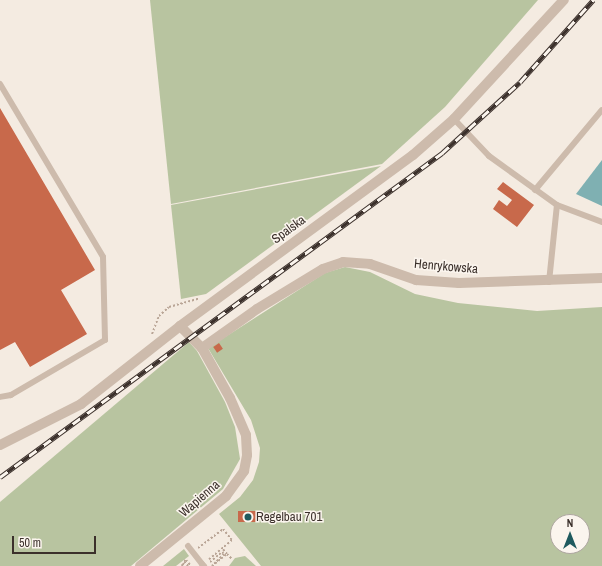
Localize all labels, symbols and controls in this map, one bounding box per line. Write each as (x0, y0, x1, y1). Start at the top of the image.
street label: Spalska (269, 213, 309, 247)
street label: Henrykowska (413, 256, 479, 278)
street label: Wapienna (177, 477, 223, 521)
place label: Regelbau 701 (256, 509, 322, 525)
marker: Regelbau 701 (243, 512, 253, 522)
north arrow (550, 514, 590, 554)
text: N (567, 516, 573, 530)
scale bar (14, 528, 98, 554)
text: 50 m (19, 535, 41, 551)

